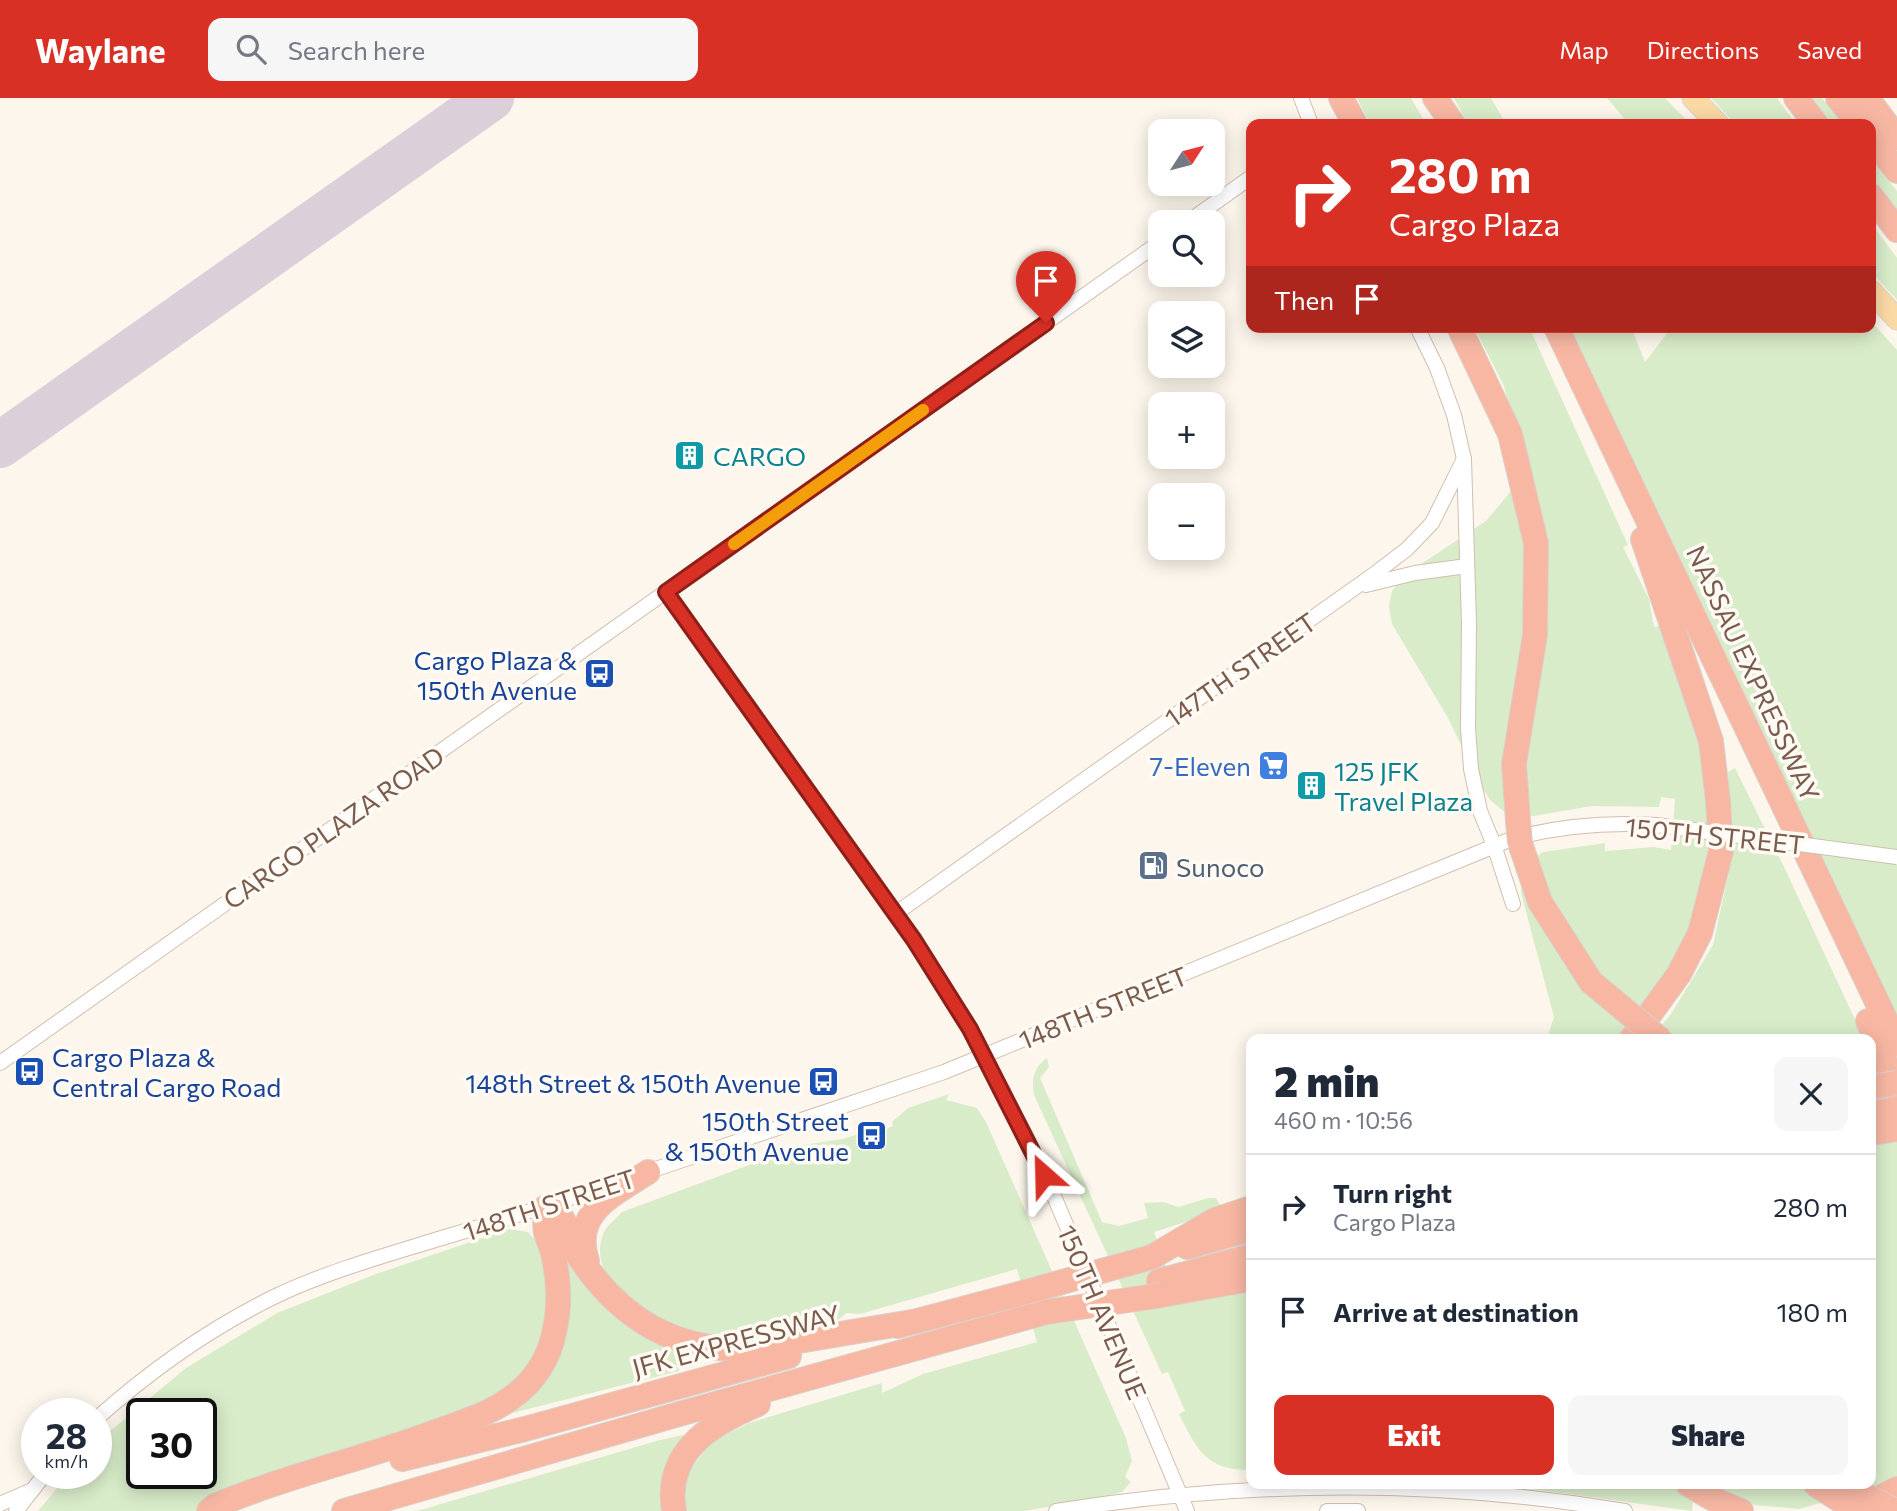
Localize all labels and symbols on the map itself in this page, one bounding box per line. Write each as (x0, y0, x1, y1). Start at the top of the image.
north arrow (1148, 119, 1225, 196)
pin (1016, 251, 1076, 323)
building icon: CARGO (673, 438, 707, 472)
place label: CARGO (713, 440, 806, 471)
street label: NASSAU EXPRESSWAY (1681, 540, 1827, 806)
street label: 147TH STREET (1158, 605, 1322, 733)
place label: Cargo Plaza & 150th Avenue (414, 644, 577, 705)
bus stop icon: Cargo Plaza & 150th Avenue (583, 657, 617, 691)
street label: CARGO PLAZA ROAD (217, 739, 449, 915)
supermarket icon: 7-Eleven (1257, 748, 1291, 782)
place label: 7-Eleven (1149, 750, 1251, 781)
place label: 125 JFK Travel Plaza (1334, 755, 1473, 816)
building icon: 125 JFK Travel Plaza (1294, 768, 1328, 802)
street label: 150TH STREET (1624, 810, 1806, 860)
fuel station icon: Sunoco (1136, 849, 1170, 883)
place label: Sunoco (1176, 851, 1265, 882)
street label: 148TH STREET (1014, 959, 1192, 1055)
place label: Cargo Plaza & Central Cargo Road (52, 1041, 281, 1102)
bus stop icon: Cargo Plaza & Central Cargo Road (12, 1054, 46, 1088)
bus stop icon: 148th Street & 150th Avenue (807, 1065, 841, 1099)
place label: 148th Street & 150th Avenue (465, 1067, 801, 1098)
place label: 150th Street & 150th Avenue (665, 1105, 849, 1166)
bus stop icon: 150th Street & 150th Avenue (855, 1118, 889, 1152)
position arrow (1007, 1138, 1081, 1212)
street label: 148TH STREET (459, 1162, 639, 1246)
street label: 150TH AVENUE (1052, 1220, 1154, 1404)
street label: JFK EXPRESSWAY (628, 1297, 844, 1383)
speed limit sign: 30 (126, 1398, 217, 1489)

